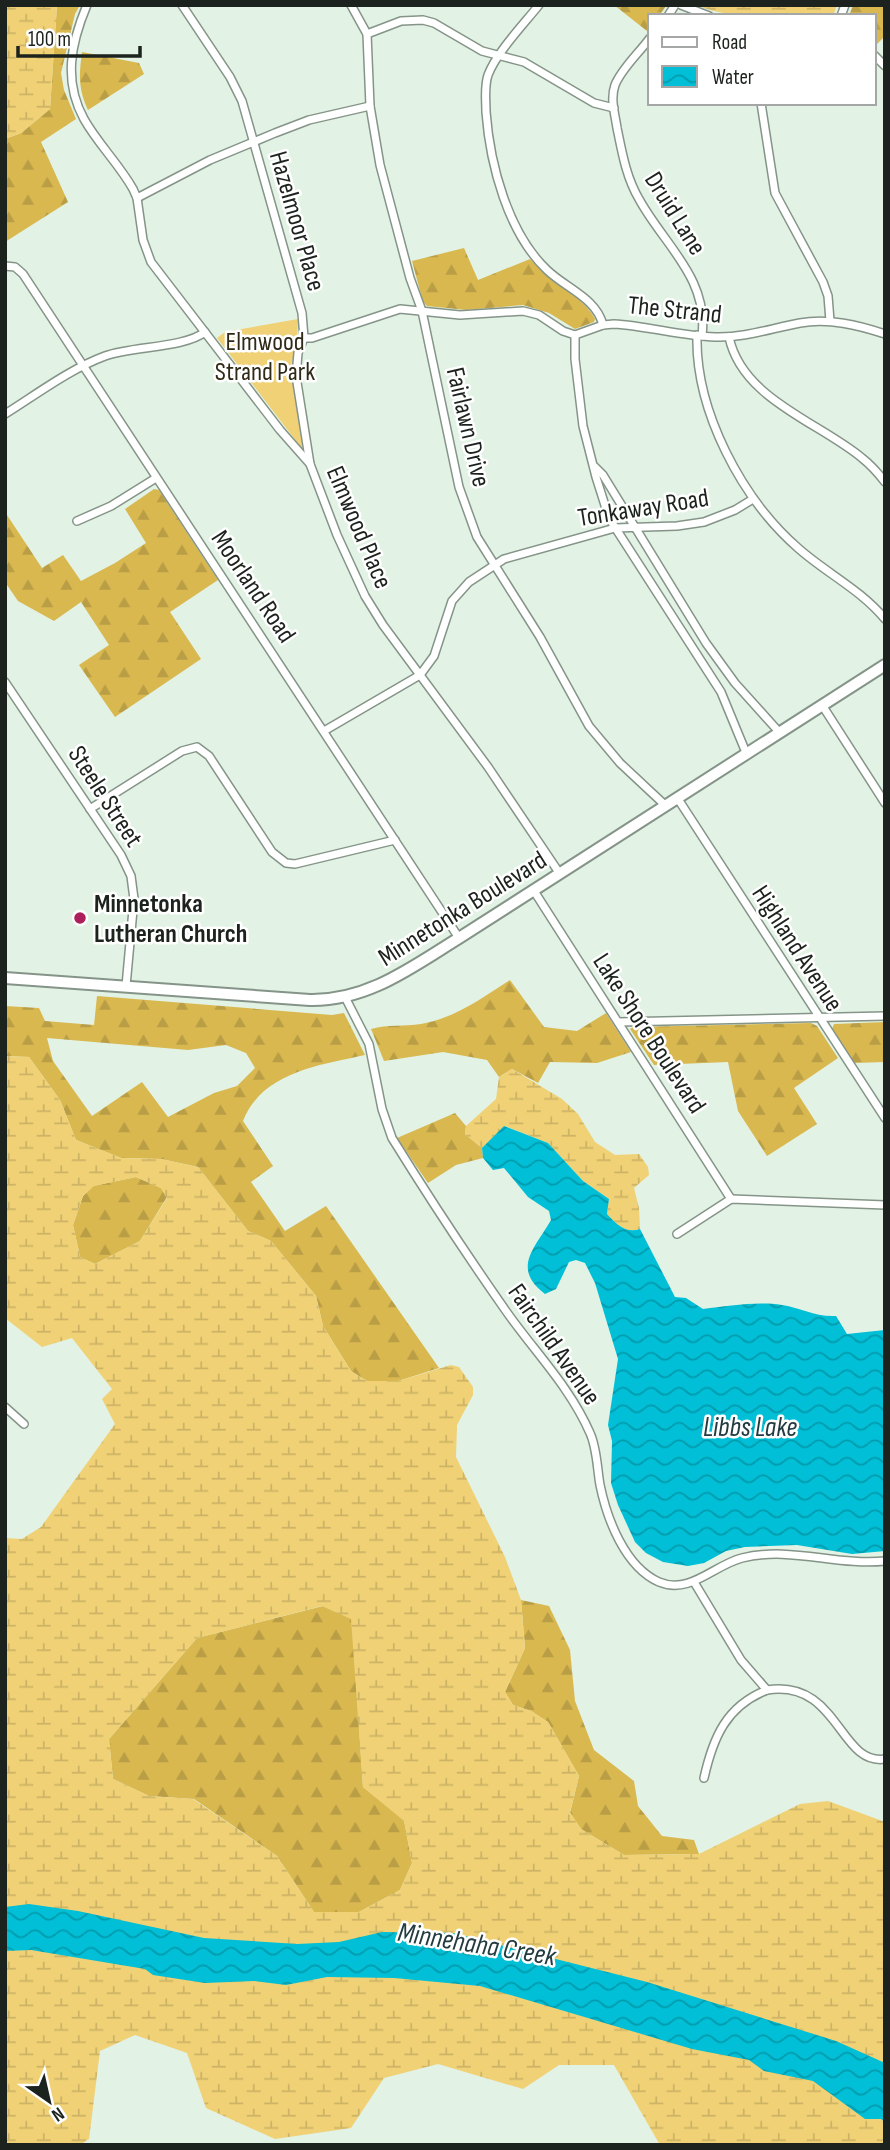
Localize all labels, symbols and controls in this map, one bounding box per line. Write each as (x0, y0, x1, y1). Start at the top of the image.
scale bar (18, 14, 140, 58)
legend (648, 14, 876, 105)
text: 100 m (28, 27, 71, 52)
text: Road (712, 30, 747, 55)
text: Water (712, 65, 754, 90)
street label: Hazelmoor Place (262, 148, 331, 295)
street label: Druid Lane (637, 167, 712, 261)
street label: The Strand (626, 290, 723, 331)
park label: Elmwood Strand Park (215, 327, 315, 388)
street label: Fairlawn Drive (439, 365, 496, 490)
street label: Elmwood Place (319, 462, 398, 593)
street label: Tonkaway Road (576, 483, 711, 534)
street label: Moorland Road (204, 525, 302, 649)
street label: Steele Street (61, 741, 149, 853)
street label: Minnetonka Boulevard (373, 845, 553, 973)
street label: Highland Avenue (745, 880, 849, 1018)
place label: Minnetonka Lutheran Church (94, 889, 247, 950)
marker: Minnetonka Lutheran Church (72, 910, 88, 926)
street label: Lake Shore Boulevard (586, 948, 712, 1120)
street label: Fairchild Avenue (501, 1278, 607, 1412)
water label: Libbs Lake (703, 1411, 797, 1444)
water label: Minnehaha Creek (396, 1916, 560, 1973)
north arrow (14, 2066, 84, 2136)
text: N (47, 2101, 68, 2126)

